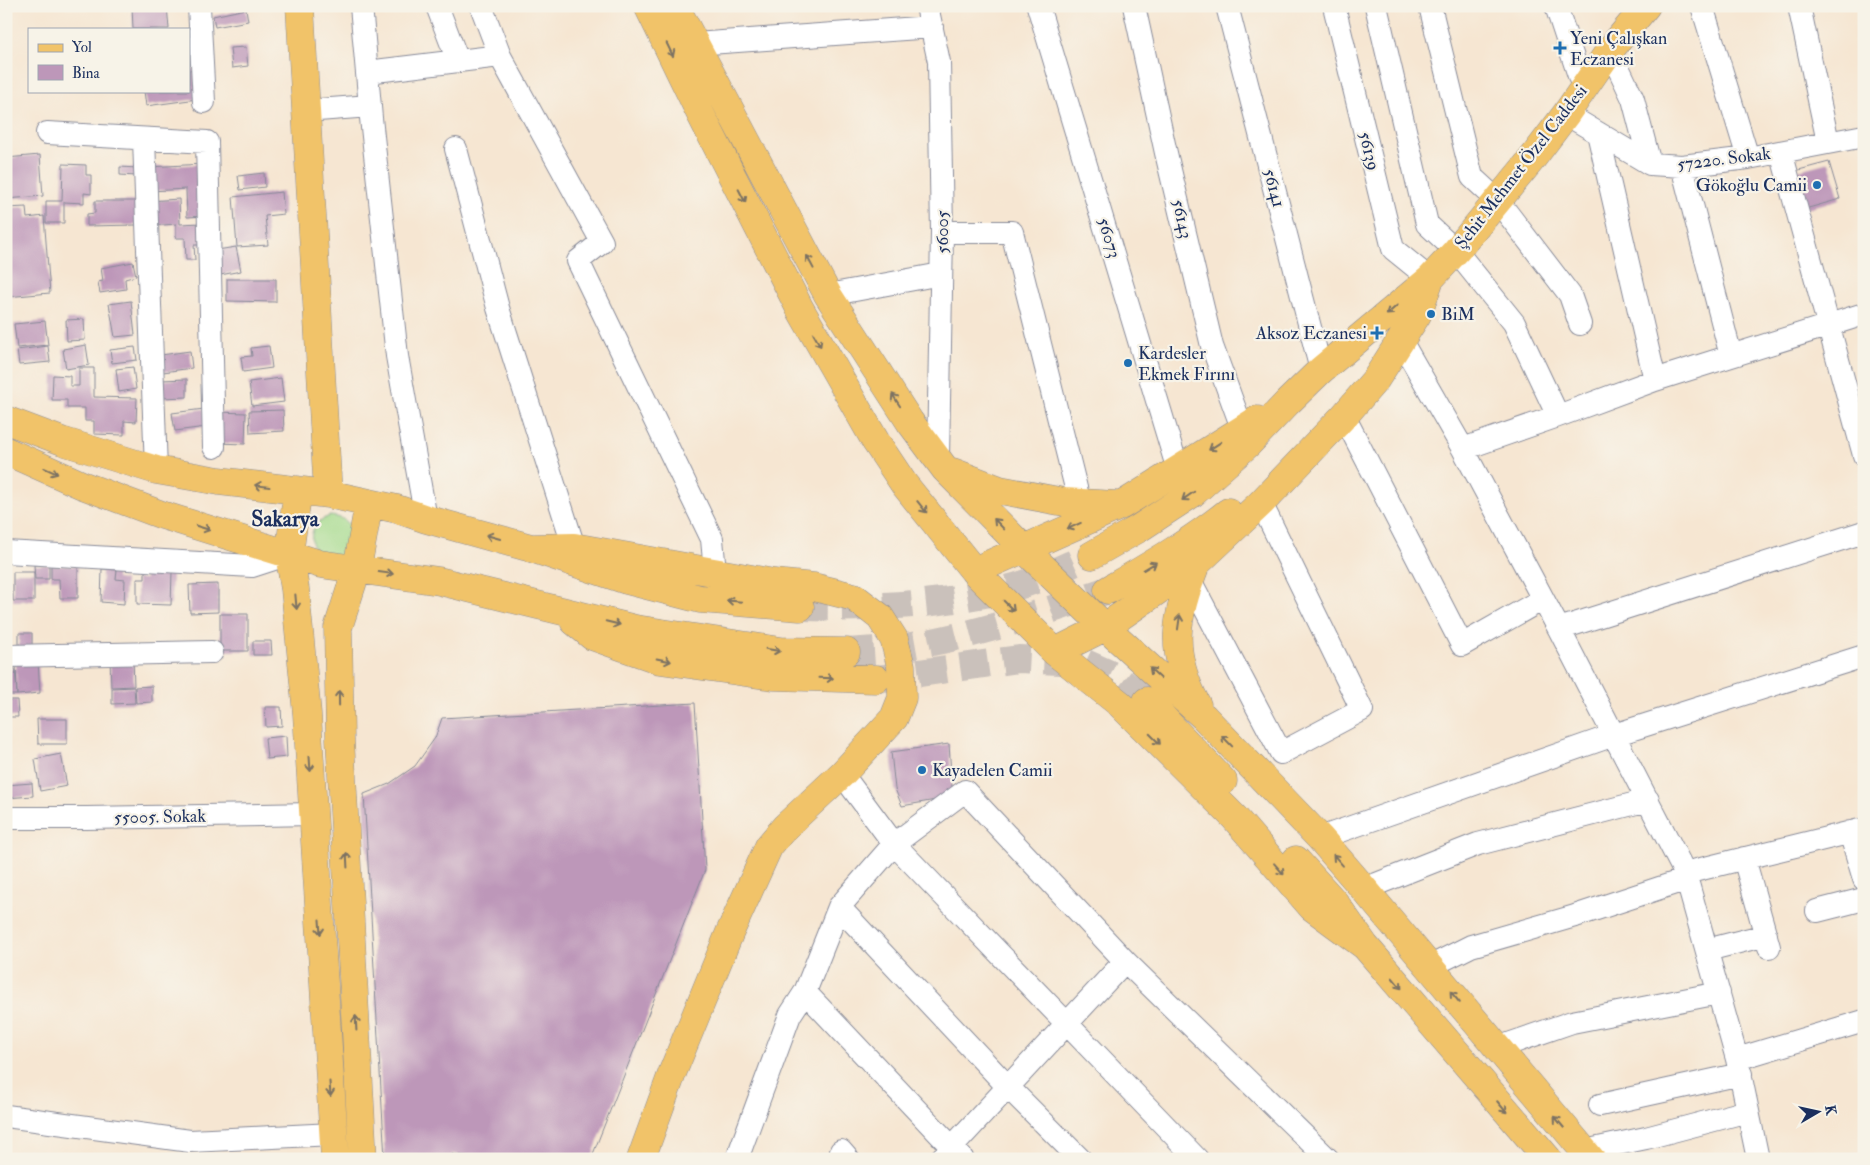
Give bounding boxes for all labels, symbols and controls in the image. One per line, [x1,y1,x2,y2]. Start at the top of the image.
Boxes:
place label: Yeni Çalışkan Eczanesi [1570,27,1667,71]
legend [28,28,190,92]
text: Yol [72,38,92,57]
one-way arrow [665,42,675,57]
marker: Yeni Çalışkan Eczanesi [1554,42,1566,54]
text: Bina [72,64,100,83]
street label: Şehit Mehmet Özel Caddesi [1450,80,1592,254]
street label: 56139 [1353,129,1385,173]
street label: 57220. Sokak [1676,142,1772,176]
street label: 56141 [1258,166,1290,210]
place label: Gökoğlu Camii [1696,174,1807,197]
marker: Gökoğlu Camii [1811,179,1823,191]
one-way arrow [737,188,747,203]
street label: 56143 [1166,197,1198,241]
street label: 56005 [931,210,954,254]
street label: 56073 [1092,215,1126,261]
one-way arrow [805,254,815,269]
place label: BiM [1441,303,1475,326]
one-way arrow [1386,304,1399,315]
marker: BiM [1425,308,1437,320]
place label: Aksoz Eczanesi [1255,322,1367,345]
marker: Aksoz Eczanesi [1371,327,1383,339]
one-way arrow [813,332,823,346]
place label: Kardesler Ekmek Fırını [1138,342,1235,386]
marker: Kardesler Ekmek Fırını [1122,357,1134,369]
one-way arrow [890,393,900,407]
one-way arrow [1209,441,1223,451]
one-way arrow [43,466,58,476]
one-way arrow [255,480,271,490]
one-way arrow [1181,491,1195,501]
one-way arrow [917,500,928,513]
district label: Sakarya [251,505,320,534]
one-way arrow [993,518,1005,530]
one-way arrow [1067,521,1082,531]
one-way arrow [195,523,211,533]
one-way arrow [485,532,501,542]
one-way arrow [1143,560,1157,570]
one-way arrow [377,569,393,579]
one-way arrow [292,594,301,610]
one-way arrow [726,597,742,606]
one-way arrow [1003,600,1015,612]
one-way arrow [1174,614,1184,630]
one-way arrow [604,618,620,628]
one-way arrow [765,645,781,655]
one-way arrow [656,656,672,665]
one-way arrow [1149,667,1162,679]
one-way arrow [817,673,833,682]
one-way arrow [335,690,344,706]
one-way arrow [1149,733,1161,745]
one-way arrow [1221,735,1233,748]
one-way arrow [306,756,315,772]
place label: Kayadelen Camii [932,759,1053,782]
marker: Kayadelen Camii [916,764,928,776]
street label: 55005. Sokak [114,805,207,829]
one-way arrow [342,853,351,869]
one-way arrow [1333,853,1344,866]
one-way arrow [1274,862,1285,875]
one-way arrow [315,918,325,934]
one-way arrow [1391,976,1402,989]
one-way arrow [1449,991,1460,1004]
one-way arrow [351,1015,360,1031]
one-way arrow [325,1080,335,1096]
north arrow [1792,1088,1842,1138]
one-way arrow [1497,1100,1508,1113]
text: K [1821,1104,1840,1117]
one-way arrow [1553,1115,1565,1128]

